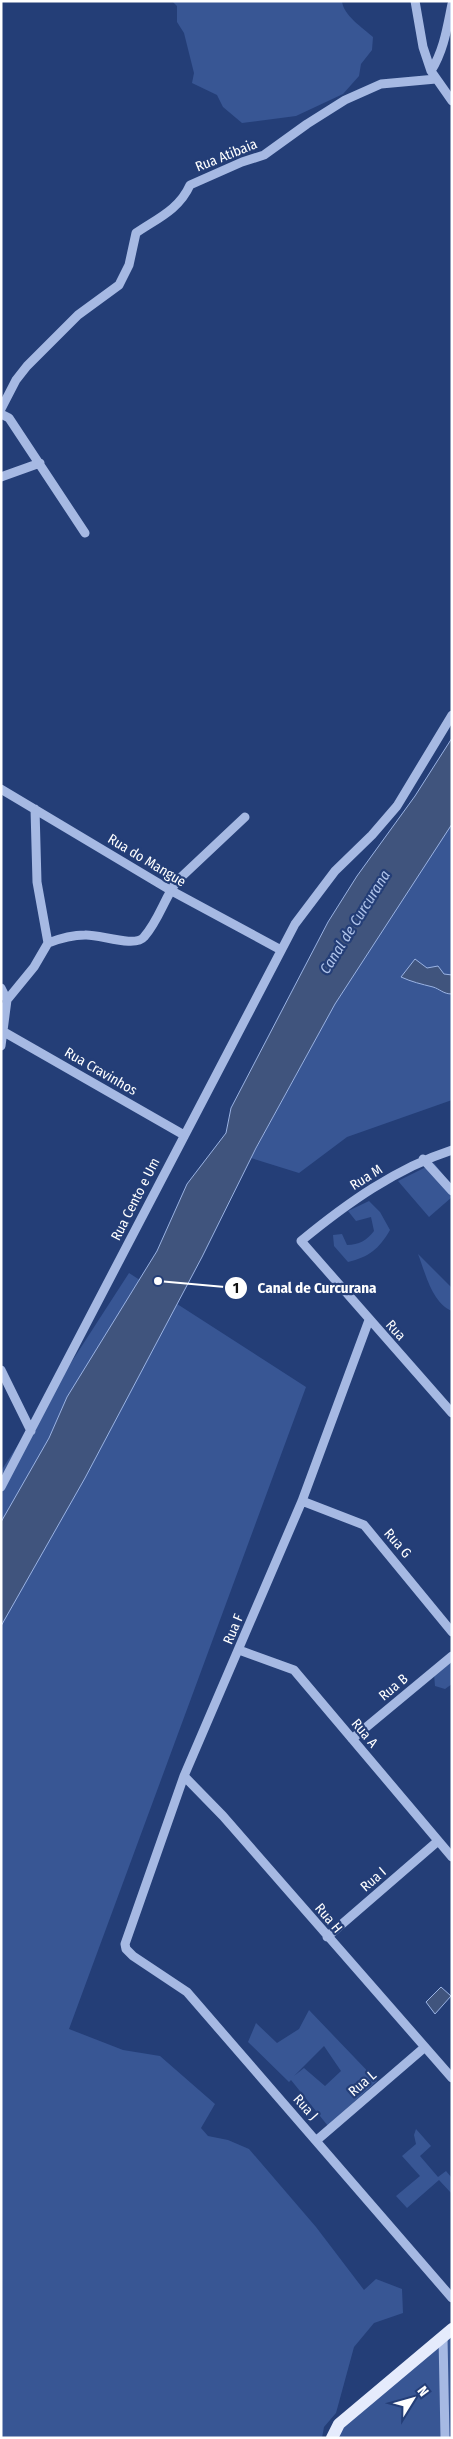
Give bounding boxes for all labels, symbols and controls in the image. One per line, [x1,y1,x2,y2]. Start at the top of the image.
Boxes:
street label: Rua Atibaia [193,135,260,176]
street label: Rua do Mangue [105,830,189,890]
water label: Canal de Curcurana [316,867,394,977]
street label: Rua Cravinhos [61,1044,140,1099]
street label: Rua Cento e Um [107,1155,164,1243]
street label: Rua M [347,1161,386,1194]
callout: Canal de Curcurana [223,1273,387,1303]
text: 1 [233,1279,239,1297]
text: Canal de Curcurana [258,1279,377,1297]
street label: Rua [382,1317,409,1344]
street label: Rua G [380,1525,415,1561]
street label: Rua F [220,1611,247,1647]
street label: Rua B [375,1670,412,1704]
street label: Rua A [348,1715,382,1752]
street label: Rua I [357,1864,390,1895]
street label: Rua H [311,1900,346,1937]
street label: Rua L [345,2067,380,2100]
street label: Rua J [290,2091,322,2124]
north arrow [388,2374,438,2424]
text: N [414,2383,432,2400]

